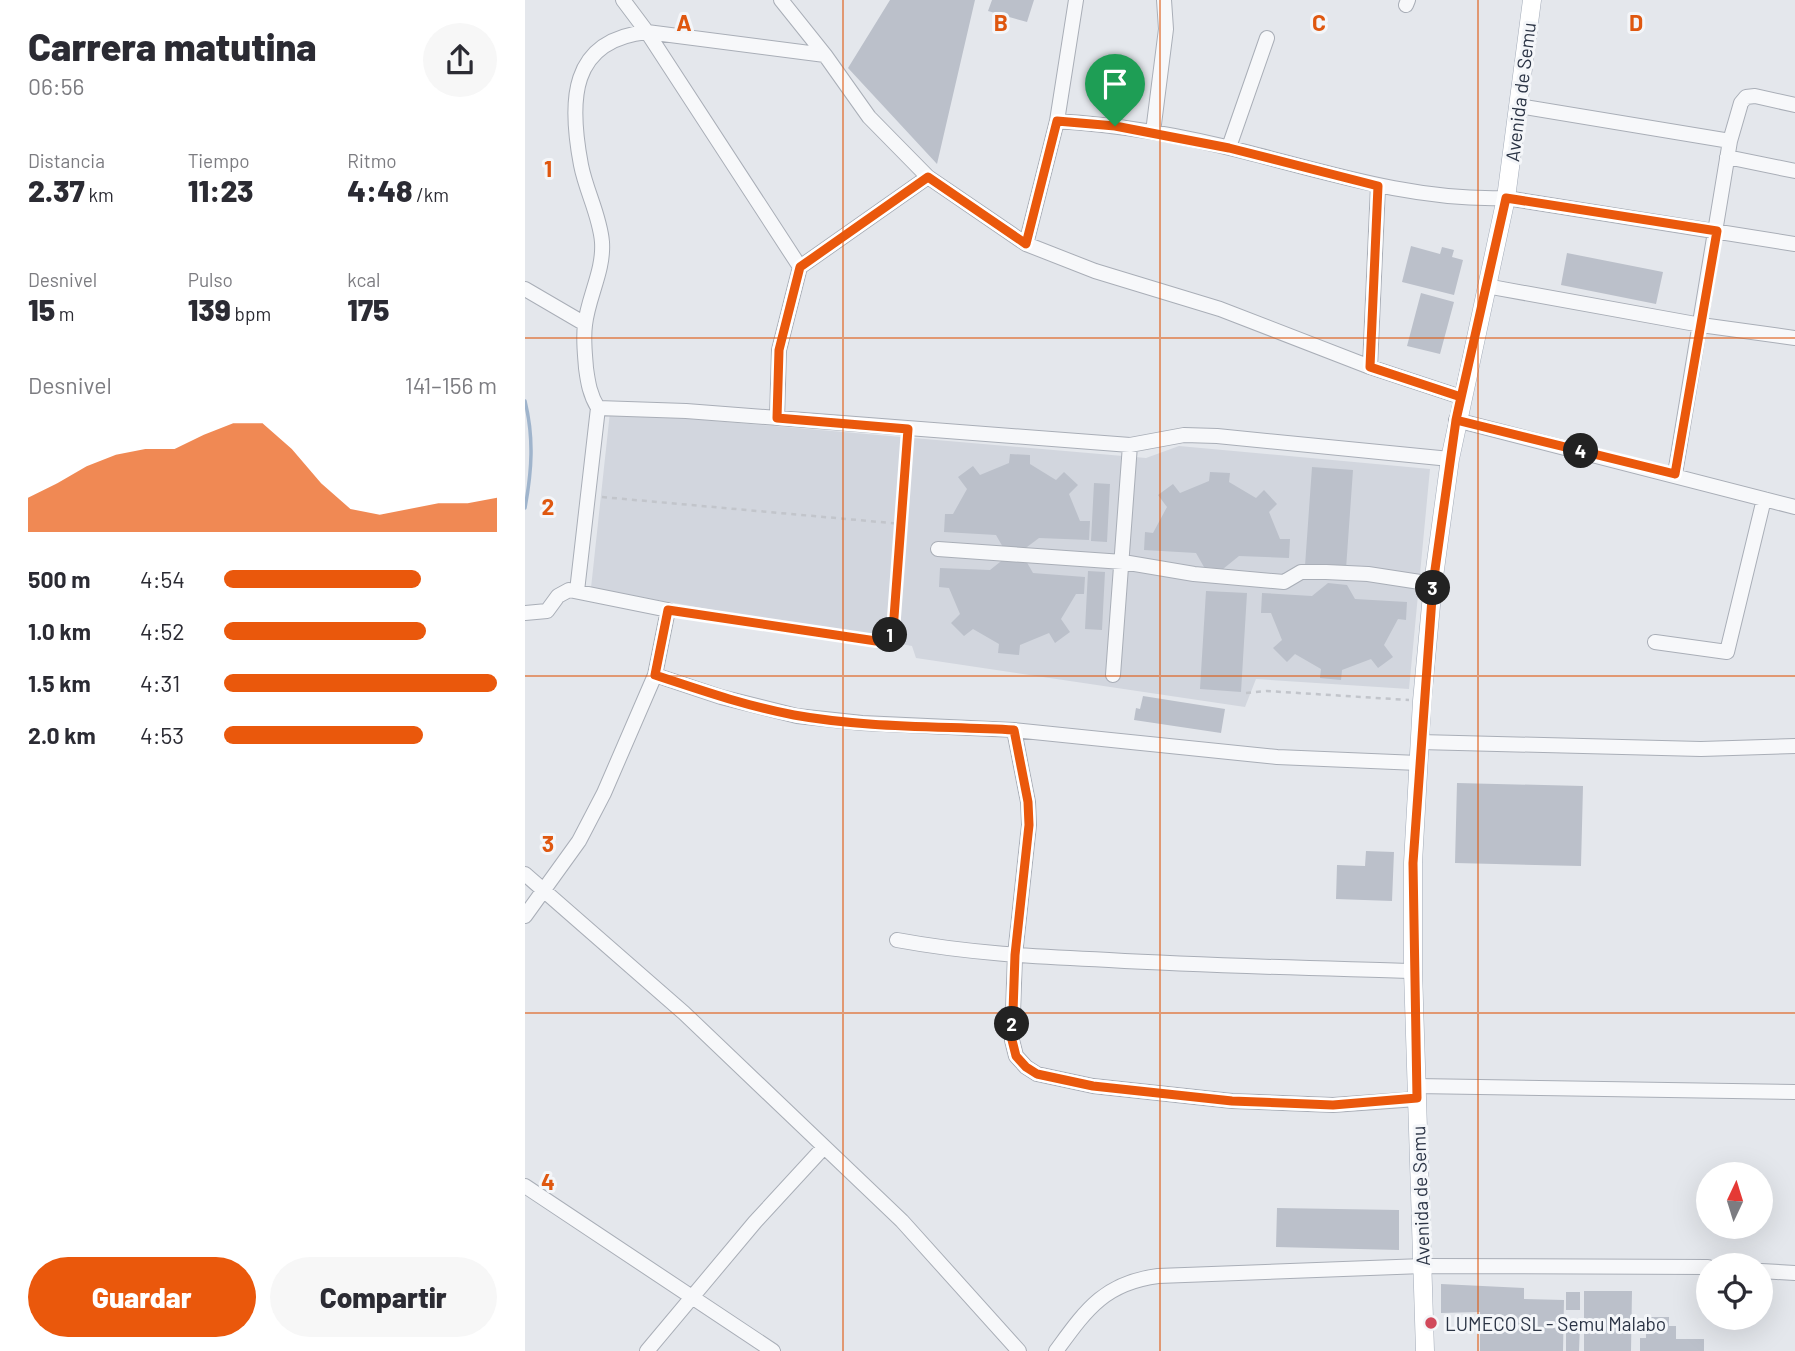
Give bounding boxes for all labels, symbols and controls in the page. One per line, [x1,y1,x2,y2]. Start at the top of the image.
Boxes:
text: A [676,8,692,36]
text: B [994,8,1008,36]
text: C [1312,8,1326,36]
text: D [1629,8,1643,36]
street label: Avenida de Semu [1500,21,1540,163]
text: Carrera matutina [28,23,317,69]
button: share [423,23,497,97]
pin [1085,54,1145,126]
icon: arrive [1096,65,1134,103]
text: 06:56 [28,72,84,100]
text: Distancia [28,149,105,172]
text: Tiempo [188,149,250,172]
text: Ritmo [347,149,397,172]
text: 1 [544,154,552,182]
text: 2.37 [28,172,85,208]
text: 11:23 [188,172,253,208]
text: 4:48 [347,172,412,208]
text: km [85,183,114,206]
text: /km [412,183,449,206]
text: Desnivel [28,268,97,291]
text: Pulso [188,268,233,291]
text: kcal [347,268,380,291]
text: 15 [28,291,55,327]
text: 139 [188,291,231,327]
text: 175 [347,291,390,327]
text: m [55,302,75,325]
text: bpm [231,302,271,325]
text: Desnivel [28,371,112,399]
text: 141–156 m [405,371,497,399]
pin: 4 [1563,434,1599,468]
text: 4 [1575,439,1586,462]
text: 2 [542,492,554,520]
text: 500 m [28,565,90,593]
text: 4:54 [140,565,185,593]
pin: 3 [1415,570,1451,606]
text: 3 [1427,576,1438,599]
text: 1.0 km [28,617,91,645]
text: 4:52 [140,617,185,645]
pin: 1 [873,618,907,652]
text: 1 [886,623,893,646]
text: 1.5 km [28,669,91,697]
text: 4:31 [140,669,180,697]
text: 2.0 km [28,721,96,749]
text: 4:53 [140,721,184,749]
text: 3 [542,829,554,857]
pin: 2 [995,1006,1029,1042]
text: 2 [1006,1012,1017,1035]
street label: Avenida de Semu [1406,1126,1434,1266]
north arrow [1696,1162,1773,1239]
map controls [1696,1162,1773,1330]
text: 4 [541,1167,555,1195]
button: locate [1696,1253,1773,1330]
button: Guardar [28,1257,256,1337]
button: Compartir [270,1257,497,1337]
place label: LUMECO SL - Semu Malabo [1445,1312,1666,1335]
marker: LUMECO SL - Semu Malabo [1423,1315,1439,1331]

